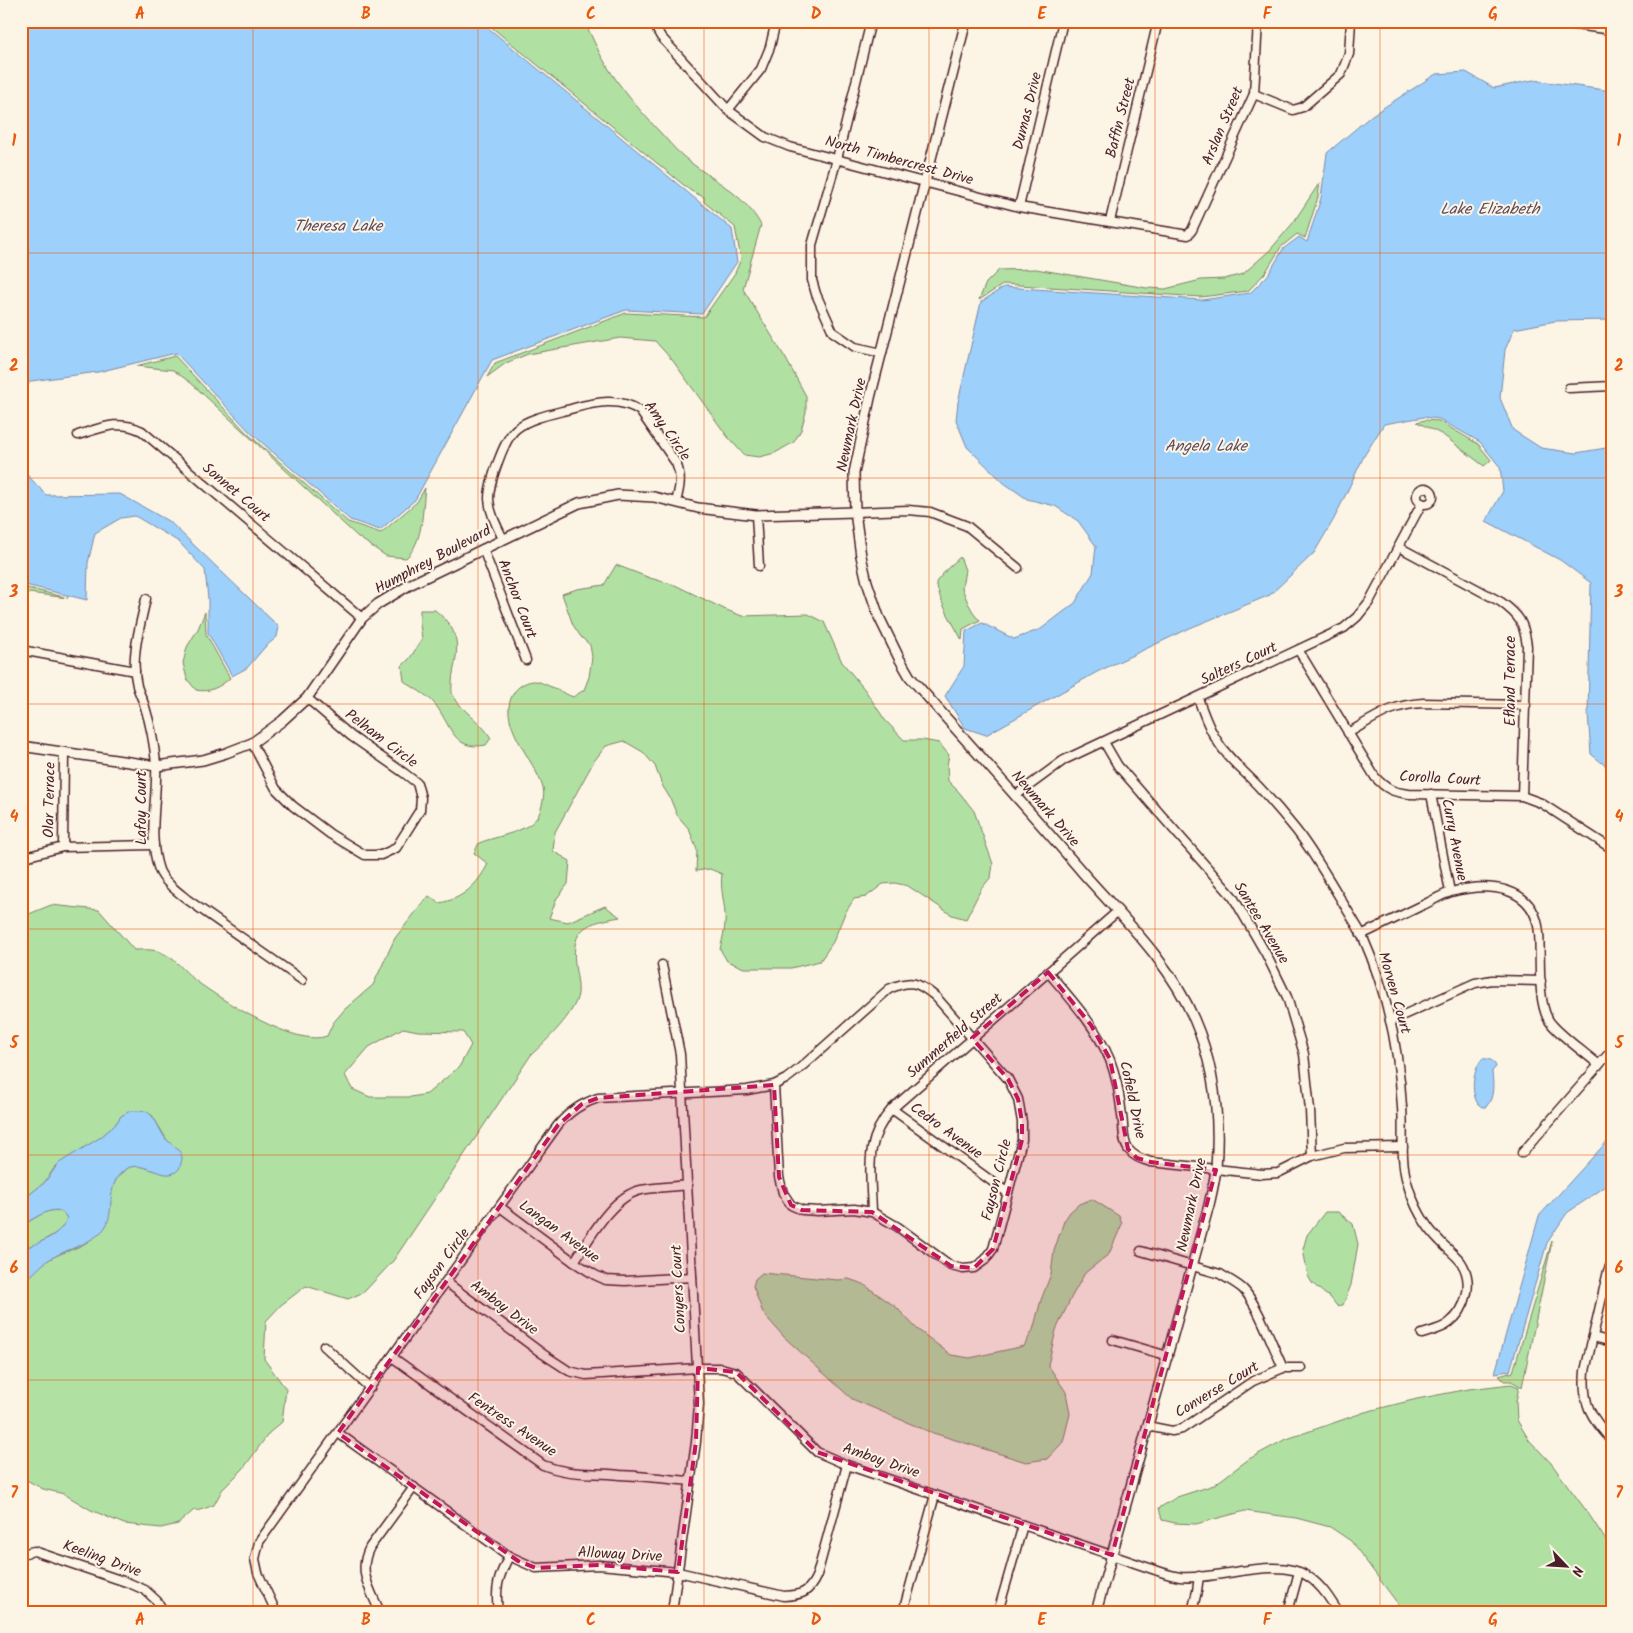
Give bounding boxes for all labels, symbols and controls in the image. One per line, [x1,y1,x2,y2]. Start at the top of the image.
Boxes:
text: A [135,2,145,27]
text: B [361,2,371,27]
text: C [586,2,596,27]
text: D [811,2,822,27]
text: E [1038,2,1048,27]
text: F [1263,2,1273,27]
text: G [1488,2,1498,27]
street label: Dumas Drive [1007,69,1049,153]
street label: Baffin Street [1099,75,1143,161]
street label: Arslan Street [1196,83,1250,169]
text: 1 [12,129,17,154]
text: 1 [1617,129,1622,154]
street label: North Timbercrest Drive [822,130,976,192]
water label: Lake Elizabeth [1440,197,1541,222]
water label: Theresa Lake [294,214,384,239]
text: 2 [9,354,19,379]
text: 2 [1614,354,1624,379]
street label: Newmark Drive [830,376,874,474]
street label: Amy Circle [637,396,697,466]
water label: Angela Lake [1165,434,1249,459]
street label: Sonnet Court [196,457,276,529]
street label: Humphrey Boulevard [370,519,496,601]
street label: Anchor Court [491,556,543,642]
text: 3 [9,580,19,605]
text: 3 [1614,580,1624,605]
street label: Efland Terrace [1499,635,1523,726]
street label: Salters Court [1197,636,1282,692]
street label: Pelham Circle [339,703,423,775]
street label: Olar Terrace [37,762,63,838]
street label: Newmark Drive [1005,765,1085,853]
street label: Corolla Court [1399,765,1482,793]
street label: Lafoy Court [130,771,154,845]
street label: Curry Avenue [1434,797,1474,883]
text: 4 [10,805,19,830]
text: 4 [1615,805,1624,830]
street label: Santee Avenue [1227,877,1295,969]
street label: Morven Court [1371,949,1417,1037]
street label: Summerfield Street [902,987,1009,1085]
text: 5 [9,1031,20,1056]
text: 5 [1614,1031,1625,1056]
street label: Cofield Drive [1112,1059,1152,1141]
street label: Cedro Avenue [905,1096,988,1166]
street label: Fayson Circle [975,1136,1019,1224]
street label: Newmark Drive [1170,1156,1214,1254]
street label: Langan Avenue [513,1194,605,1270]
street label: Fayson Circle [408,1223,476,1305]
street label: Conyers Court [665,1244,693,1334]
text: 6 [10,1256,19,1281]
text: 6 [1615,1256,1624,1281]
street label: Amboy Drive [465,1274,543,1342]
street label: Converse Court [1170,1355,1264,1425]
street label: Fentress Avenue [463,1386,562,1464]
street label: Amboy Drive [839,1437,923,1485]
text: 7 [10,1481,18,1506]
text: 7 [1615,1481,1623,1506]
street label: Keeling Drive [59,1534,145,1584]
north arrow [1540,1540,1590,1590]
street label: Alloway Drive [577,1541,663,1569]
text: N [1565,1562,1589,1580]
text: A [135,1608,145,1633]
text: B [361,1608,371,1633]
text: C [586,1608,596,1633]
text: D [811,1608,822,1633]
text: E [1038,1608,1048,1633]
text: F [1263,1608,1273,1633]
text: G [1488,1608,1498,1633]

